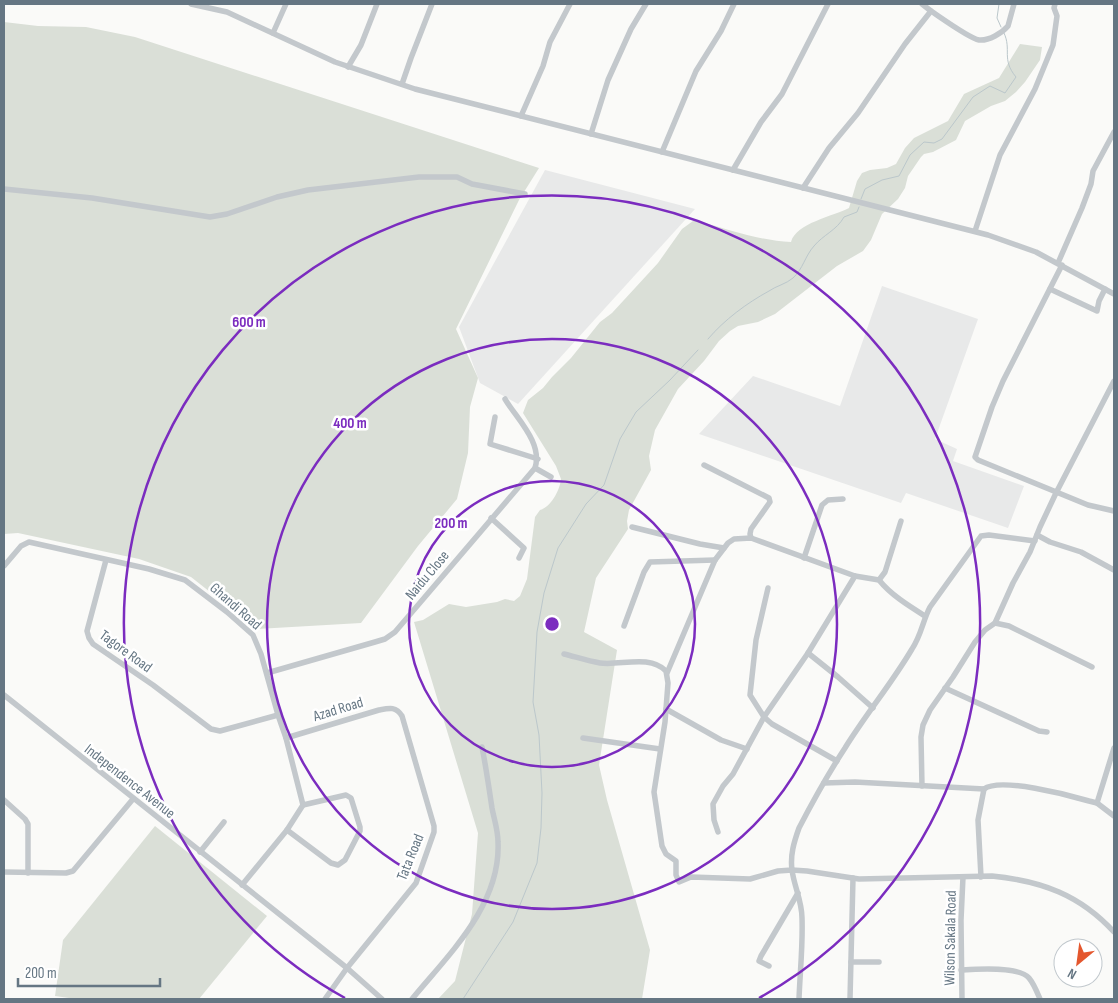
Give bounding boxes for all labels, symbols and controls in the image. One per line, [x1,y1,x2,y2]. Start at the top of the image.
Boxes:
text: 600 m [232,313,266,332]
text: 400 m [333,414,367,433]
text: 200 m [434,514,468,533]
street label: Naidu Close [401,547,454,604]
street label: Ghandi Road [206,579,266,634]
centre of rings [543,615,561,633]
street label: Tagore Road [96,626,156,677]
street label: Azad Road [310,693,365,726]
street label: Independence Avenue [80,740,179,823]
street label: Tata Road [393,831,428,883]
street label: Wilson Sakala Road [940,890,961,986]
north arrow [1053,938,1103,988]
scale bar [18,956,160,988]
text: 200 m [25,964,57,983]
text: N [1065,965,1079,983]

